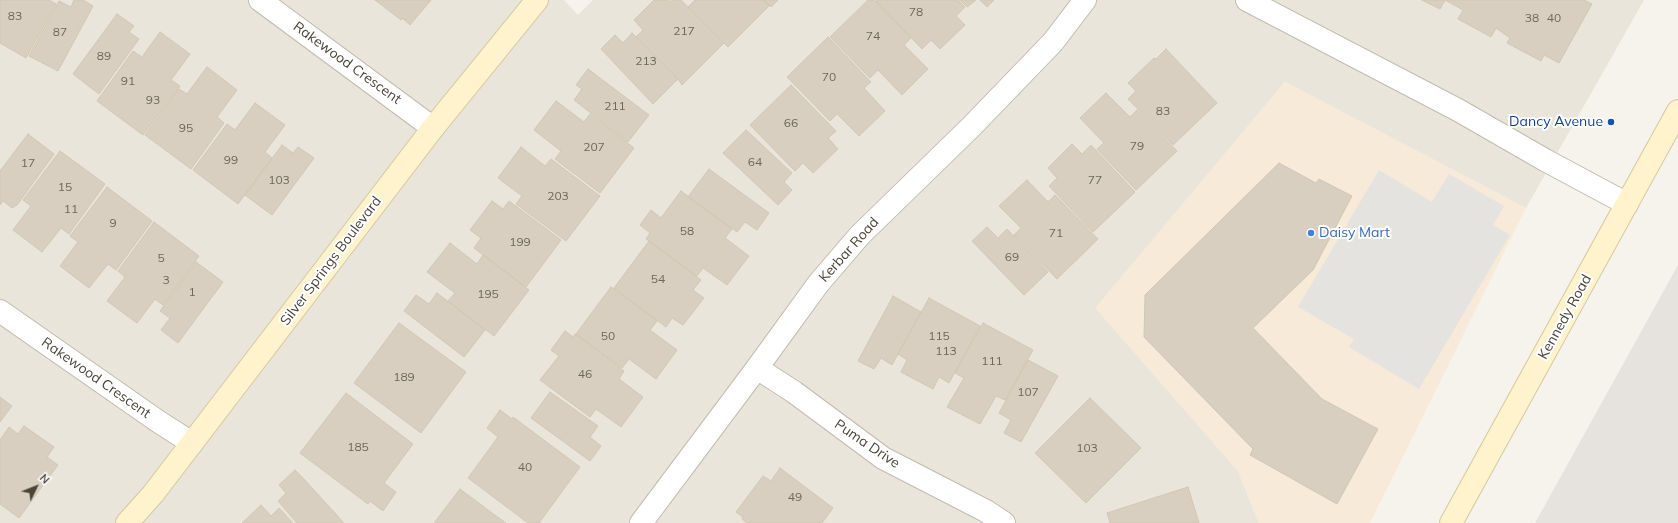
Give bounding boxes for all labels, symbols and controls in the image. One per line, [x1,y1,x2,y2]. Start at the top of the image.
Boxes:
house number: 78 [909,5,923,19]
house number: 83 [8,9,22,23]
house number: 38 [1525,11,1539,25]
house number: 40 [1547,11,1561,25]
street label: Rakewood Crescent [290,18,404,108]
house number: 217 [673,24,695,38]
house number: 87 [53,25,67,39]
house number: 74 [866,29,880,43]
house number: 89 [97,49,111,63]
house number: 213 [635,54,657,68]
house number: 70 [822,70,836,84]
house number: 91 [121,74,135,88]
house number: 93 [146,93,160,107]
house number: 211 [604,99,626,113]
house number: 83 [1156,104,1170,118]
place label: Dancy Avenue [1509,114,1603,130]
house number: 66 [784,116,798,130]
marker: Dancy Avenue [1606,117,1616,127]
house number: 95 [179,121,193,135]
house number: 79 [1130,139,1144,153]
house number: 207 [583,140,605,154]
house number: 99 [224,153,238,167]
house number: 64 [748,155,762,169]
house number: 17 [21,156,35,170]
house number: 103 [268,173,290,187]
house number: 77 [1088,173,1102,187]
house number: 15 [58,180,72,194]
house number: 203 [547,189,569,203]
street label: Silver Springs Boulevard [277,193,385,329]
house number: 11 [64,202,78,216]
street label: Kerbar Road [816,214,882,286]
house number: 9 [109,216,117,230]
house number: 58 [680,224,694,238]
place label: Daisy Mart [1319,225,1390,241]
house number: 71 [1049,226,1063,240]
marker: Daisy Mart [1306,228,1316,238]
house number: 199 [509,235,531,249]
house number: 69 [1005,250,1019,264]
house number: 5 [157,251,165,265]
house number: 54 [651,272,665,286]
street label: Kennedy Road [1535,272,1595,362]
house number: 3 [162,273,170,287]
house number: 1 [188,285,196,299]
house number: 195 [477,287,499,301]
house number: 50 [601,329,615,343]
house number: 115 [928,329,950,343]
street label: Rakewood Crescent [38,334,154,422]
house number: 113 [935,344,957,358]
house number: 111 [981,354,1003,368]
house number: 46 [578,367,592,381]
house number: 189 [393,370,415,384]
house number: 107 [1017,385,1039,399]
street label: Puma Drive [831,416,903,472]
house number: 185 [347,440,369,454]
house number: 103 [1076,441,1098,455]
house number: 40 [518,460,532,474]
north arrow [16,467,56,507]
text: N [37,471,53,487]
house number: 49 [788,490,802,504]

